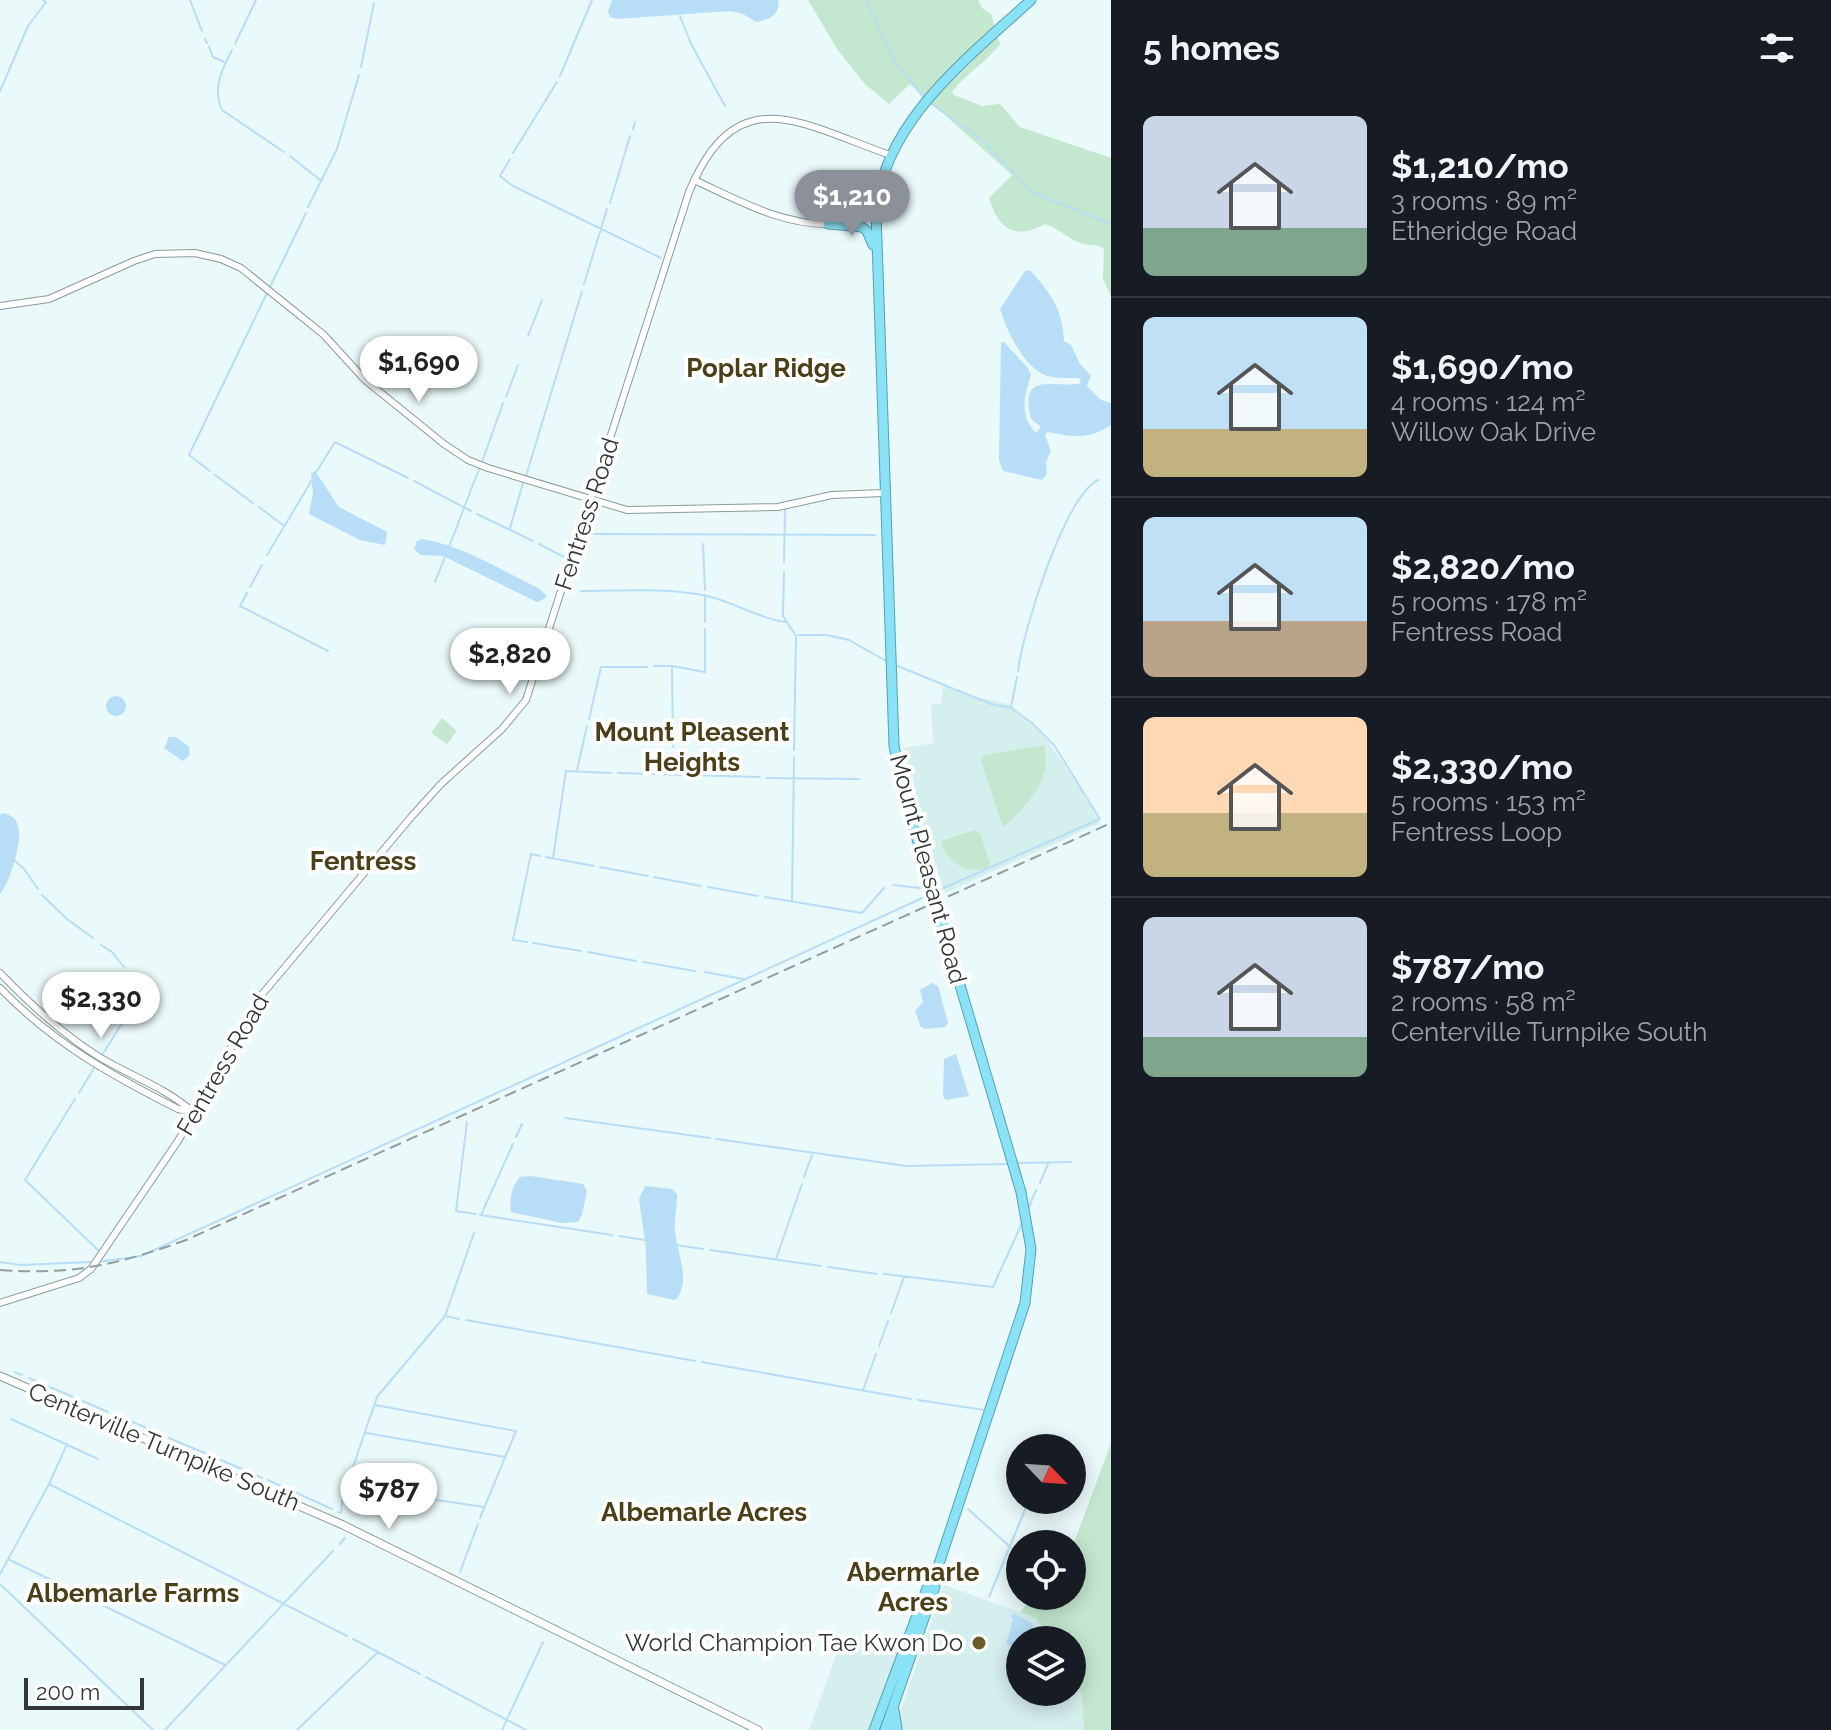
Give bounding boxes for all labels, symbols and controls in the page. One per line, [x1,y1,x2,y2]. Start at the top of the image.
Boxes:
icon: filters [1755,26,1799,70]
text: 5 homes [1143,28,1280,68]
text: $1,210/mo [1391,146,1569,186]
icon: home [1207,148,1303,244]
pin: $1,210 [787,170,917,238]
text: $1,210 [813,181,891,211]
text: 3 rooms · 89 m² [1391,186,1577,216]
text: Etheridge Road [1391,216,1577,246]
pin: $1,690 [354,336,484,404]
text: $1,690 [378,347,460,377]
text: $1,690/mo [1391,347,1573,387]
icon: home [1207,349,1303,445]
district label: Poplar Ridge [686,353,846,383]
text: 4 rooms · 124 m² [1391,387,1586,417]
text: Willow Oak Drive [1391,417,1596,447]
street label: Fentress Road [548,434,625,594]
text: $2,820/mo [1391,547,1575,587]
icon: home [1207,549,1303,645]
text: 5 rooms · 178 m² [1391,587,1587,617]
text: Fentress Road [1391,617,1563,647]
pin: $2,820 [445,628,575,696]
text: $2,820 [468,639,552,669]
district label: Mount Pleasent Heights [595,717,789,777]
text: $2,330/mo [1391,747,1573,787]
icon: home [1207,749,1303,845]
street label: Mount Pleasant Road [884,751,973,987]
text: 5 rooms · 153 m² [1391,787,1586,817]
text: Fentress Loop [1391,817,1562,847]
district label: Fentress [310,846,416,876]
text: $787/mo [1391,947,1544,987]
icon: home [1207,949,1303,1045]
pin: $2,330 [36,972,166,1040]
text: $2,330 [60,983,142,1013]
text: 2 rooms · 58 m² [1391,987,1576,1017]
street label: Fentress Road [170,989,275,1141]
text: Centerville Turnpike South [1391,1017,1707,1047]
street label: Centerville Turnpike South [24,1376,304,1517]
north arrow [1006,1434,1086,1514]
map controls [1006,1434,1086,1706]
pin: $787 [342,1463,436,1531]
text: $787 [358,1474,420,1504]
district label: Albemarle Acres [601,1497,807,1527]
button: locate [1006,1530,1086,1610]
district label: Abermarle Acres [847,1557,980,1617]
district label: Albemarle Farms [27,1578,240,1608]
button: layers [1006,1626,1086,1706]
place label: World Champion Tae Kwon Do [625,1628,963,1657]
marker: World Champion Tae Kwon Do [970,1634,988,1652]
scale bar [24,1674,144,1710]
text: 200 m [36,1679,100,1705]

